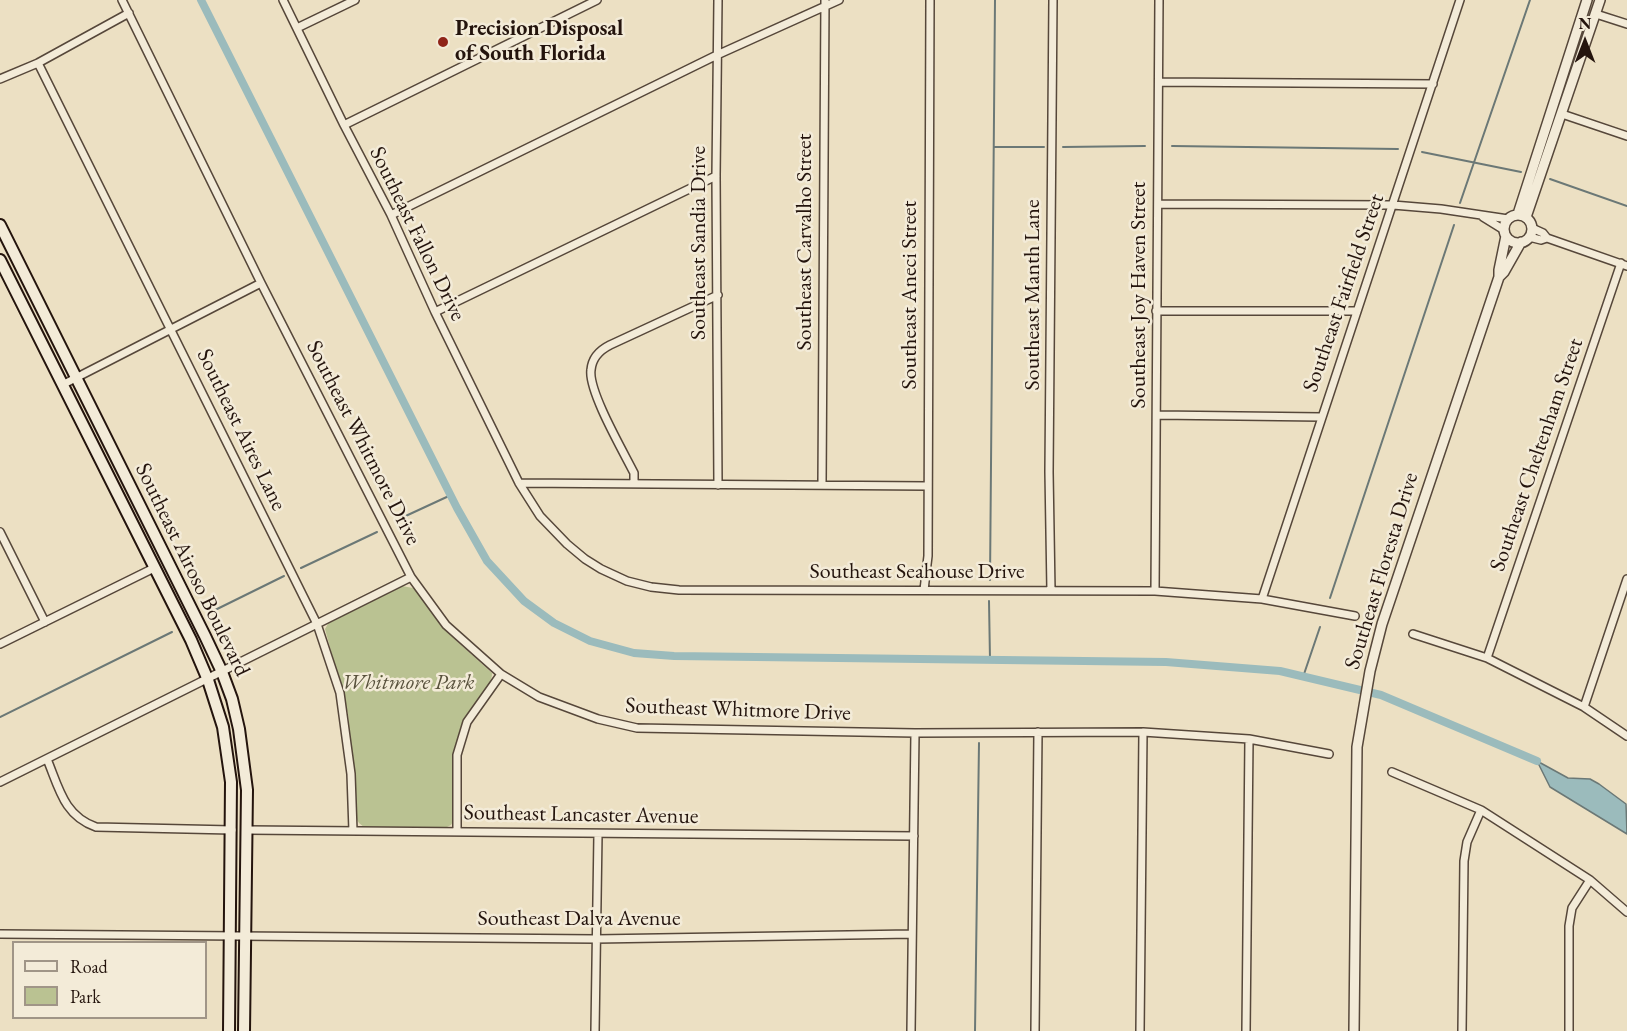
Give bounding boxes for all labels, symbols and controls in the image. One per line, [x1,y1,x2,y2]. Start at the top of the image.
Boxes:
north arrow [1555,12,1615,72]
text: N [1579,13,1591,34]
place label: Precision Disposal of South Florida [455,16,623,68]
marker: Precision Disposal of South Florida [436,35,450,49]
street label: Southeast Carvalho Street [792,134,818,350]
street label: Southeast Fallon Drive [363,143,471,325]
street label: Southeast Sandia Drive [686,146,712,340]
street label: Southeast Joy Haven Street [1126,182,1152,408]
street label: Southeast Fairfield Street [1298,190,1390,396]
street label: Southeast Aneci Street [897,200,923,390]
street label: Southeast Manth Lane [1020,200,1046,390]
street label: Southeast Cheltenham Street [1485,335,1589,575]
street label: Southeast Whitmore Drive [300,336,426,550]
street label: Southeast Aires Lane [190,345,292,515]
street label: Southeast Airoso Boulevard [129,459,255,681]
street label: Southeast Floresta Drive [1340,469,1424,673]
street label: Southeast Seahouse Drive [809,559,1025,585]
park label: Whitmore Park [341,670,475,696]
street label: Southeast Whitmore Drive [625,693,851,727]
street label: Southeast Lancaster Avenue [463,800,699,830]
street label: Southeast Dalva Avenue [478,906,680,932]
legend [12,941,207,1019]
text: Road [70,955,108,978]
text: Park [70,985,101,1008]

